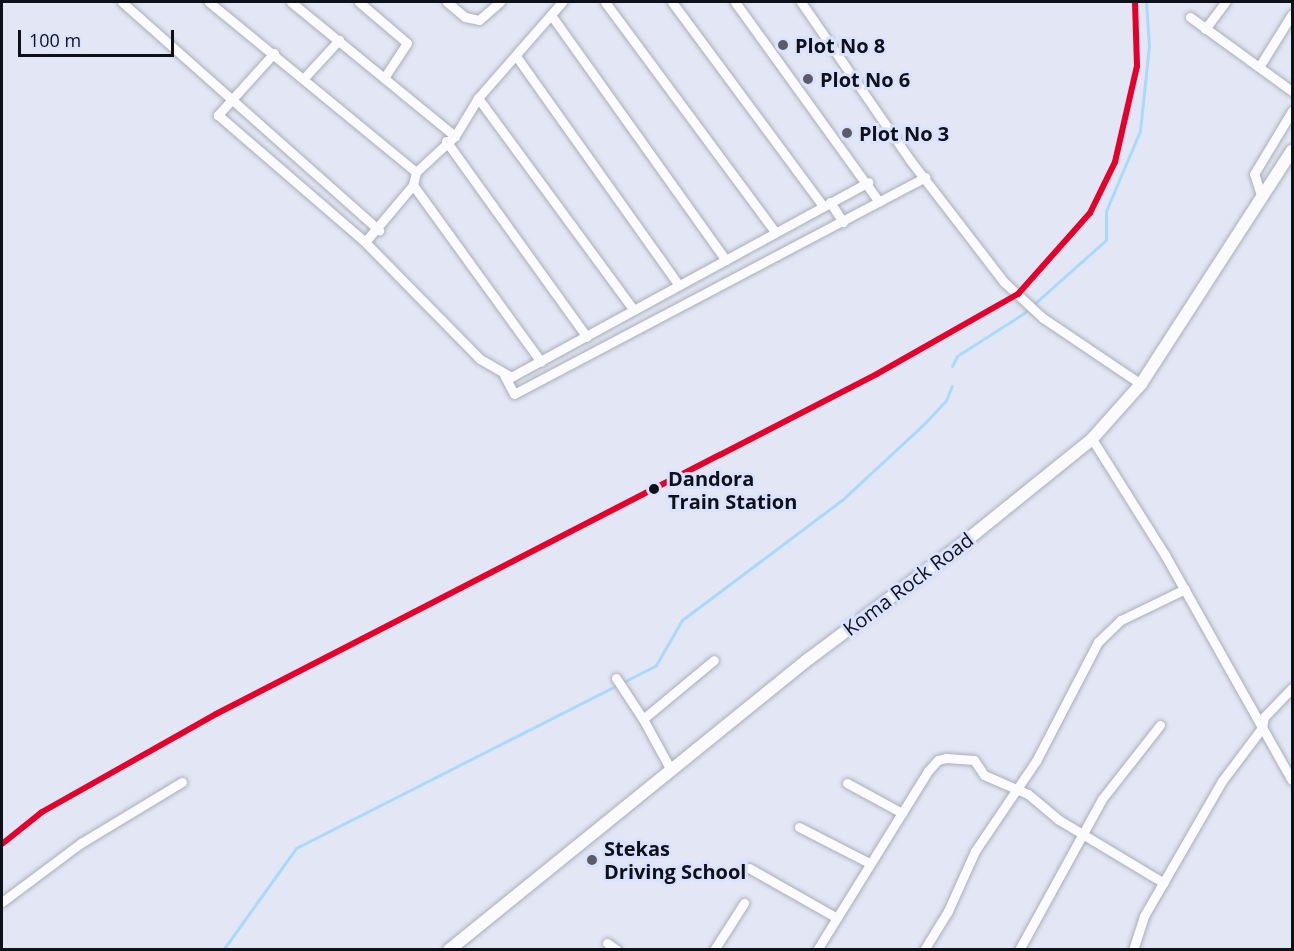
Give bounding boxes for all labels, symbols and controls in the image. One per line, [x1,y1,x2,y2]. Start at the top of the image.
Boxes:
scale bar [21,18,177,56]
text: 100 m [29,28,81,52]
place label: Plot No 8 [795,33,885,57]
marker: Plot No 8 [776,38,790,52]
place label: Plot No 6 [820,67,910,91]
marker: Plot No 6 [801,72,815,86]
place label: Plot No 3 [859,121,949,145]
marker: Plot No 3 [840,126,854,140]
place label: Dandora Train Station [668,466,797,513]
marker: Dandora Train Station [645,480,663,498]
street label: Koma Rock Road [838,527,978,641]
place label: Stekas Driving School [604,837,746,884]
marker: Stekas Driving School [585,853,599,867]

